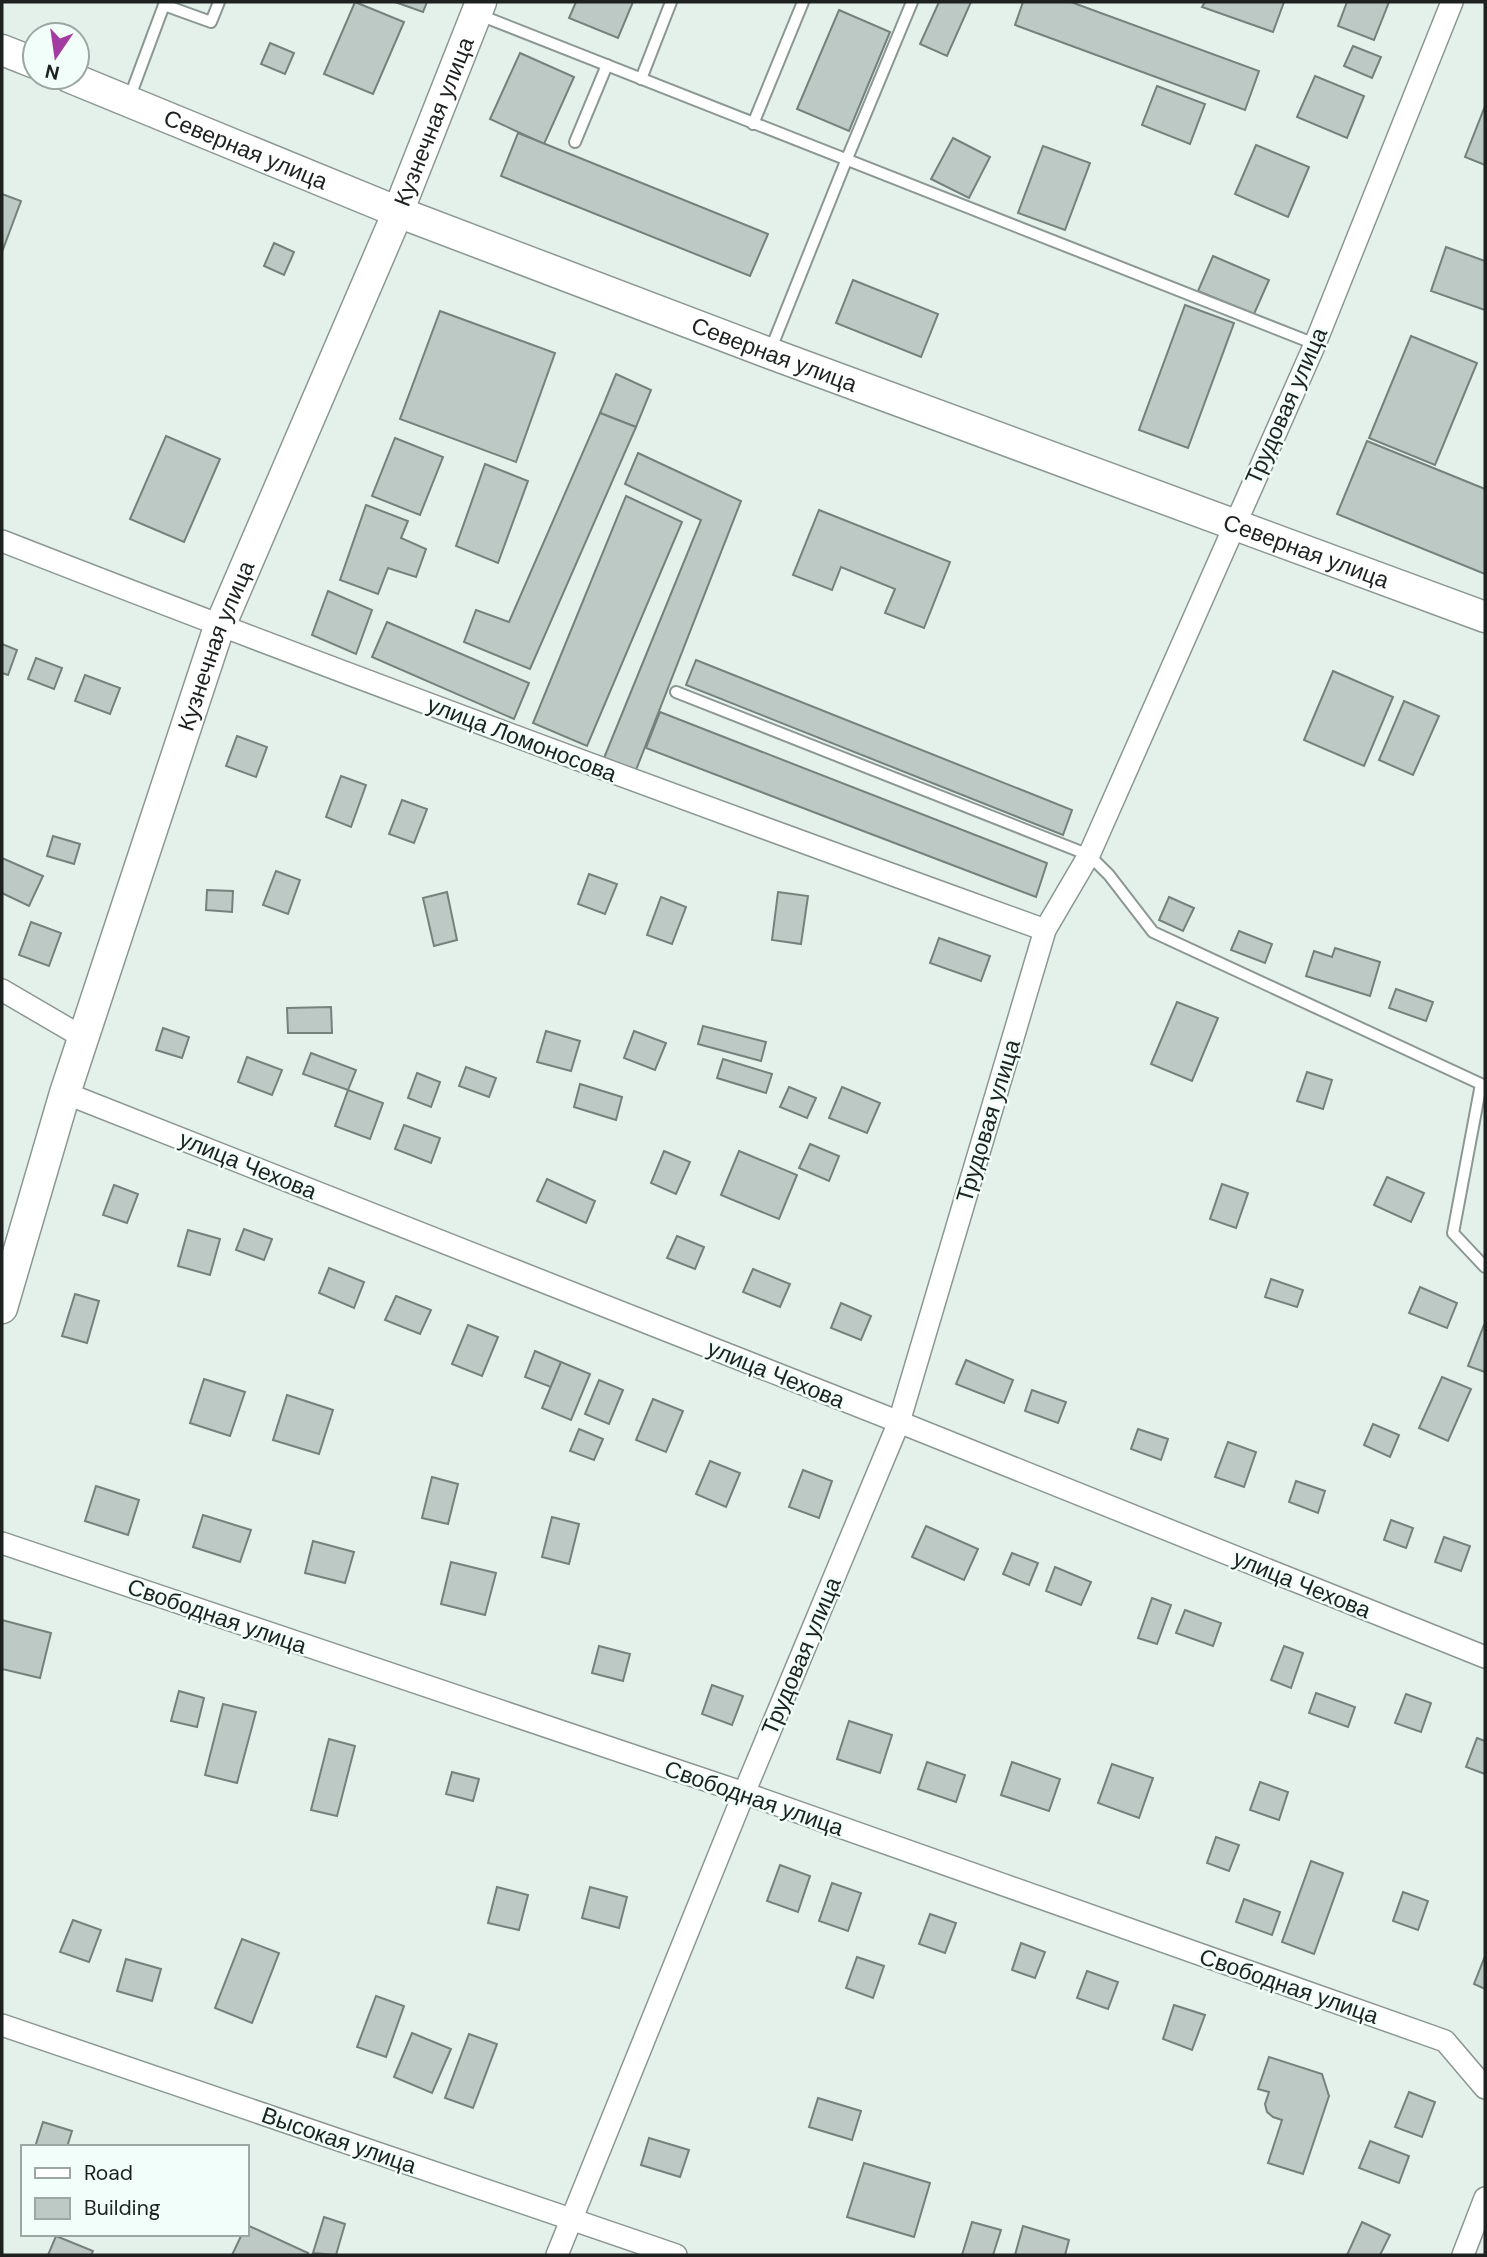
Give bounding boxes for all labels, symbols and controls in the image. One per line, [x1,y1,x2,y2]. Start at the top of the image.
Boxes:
north arrow [21,21,91,91]
street label: Кузнечная улица [387,32,481,211]
text: N [43,58,62,86]
street label: Северная улица [159,103,332,197]
street label: Северная улица [687,310,861,399]
street label: Трудовая улица [1238,323,1334,489]
street label: Северная улица [1219,507,1393,595]
street label: Кузнечная улица [171,556,261,735]
street label: улица Ломоносова [423,689,621,789]
street label: Трудовая улица [949,1036,1027,1206]
street label: улица Чехова [175,1124,321,1206]
street label: улица Чехова [703,1333,849,1415]
street label: улица Чехова [1229,1543,1375,1625]
street label: Свободная улица [123,1571,311,1661]
street label: Трудовая улица [754,1572,848,1740]
street label: Свободная улица [660,1753,848,1843]
street label: Свободная улица [1195,1941,1383,2031]
street label: Высокая улица [258,2100,420,2181]
legend [21,2145,248,2236]
text: Road [84,2159,133,2187]
text: Building [84,2194,161,2222]

